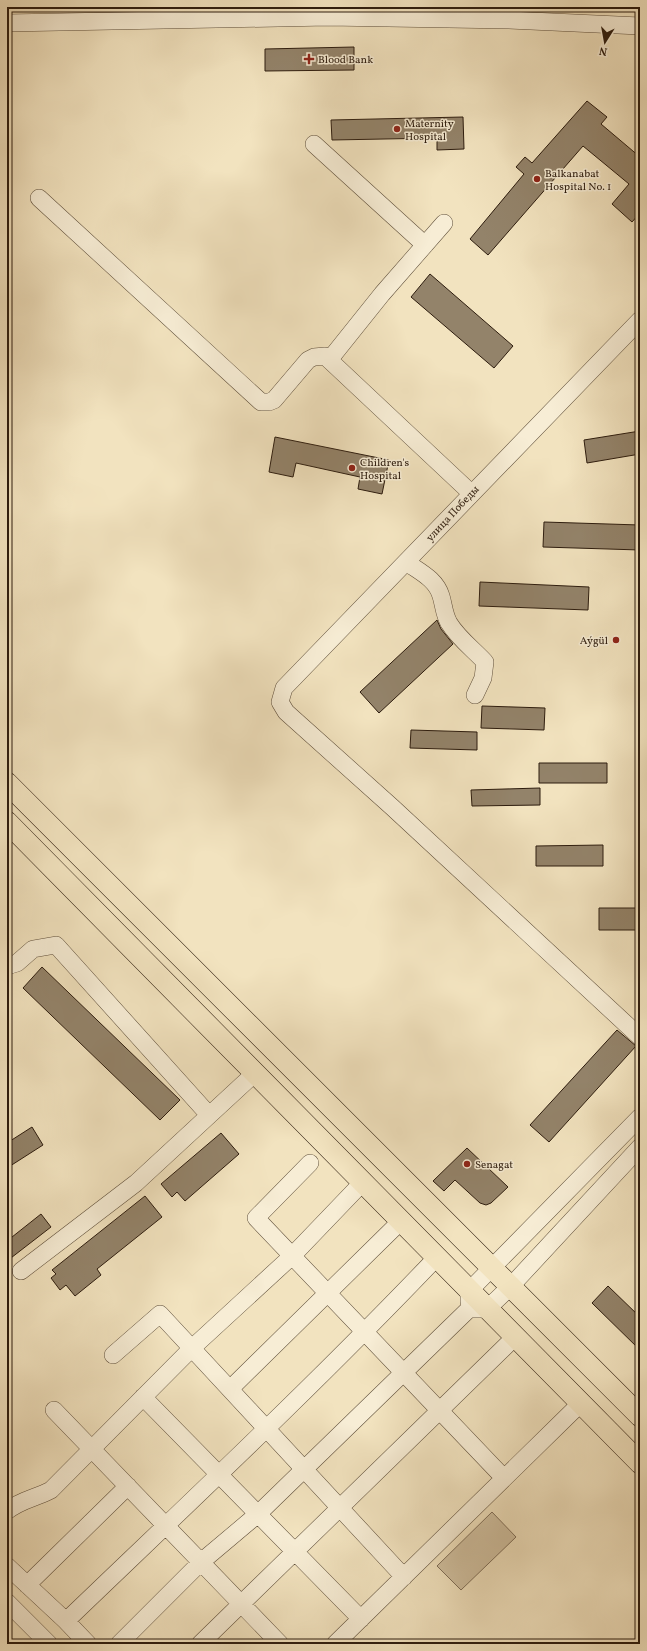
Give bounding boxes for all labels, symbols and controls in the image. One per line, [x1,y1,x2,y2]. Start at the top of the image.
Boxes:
north arrow [585,22,625,62]
text: N [598,42,609,58]
marker: Blood Bank [303,53,315,65]
place label: Blood Bank [318,53,373,68]
place label: Maternity Hospital [405,117,454,145]
marker: Maternity Hospital [392,124,402,134]
place label: Balkanabat Hospital No. 1 [545,167,611,195]
marker: Balkanabat Hospital No. 1 [532,174,542,184]
place label: Children's Hospital [360,456,410,484]
marker: Children's Hospital [347,463,357,473]
street label: улица Победы [423,482,483,545]
place label: Aýgül [580,634,608,649]
marker: Aýgül [611,635,621,645]
place label: Senagat [475,1158,513,1173]
marker: Senagat [462,1159,472,1169]

